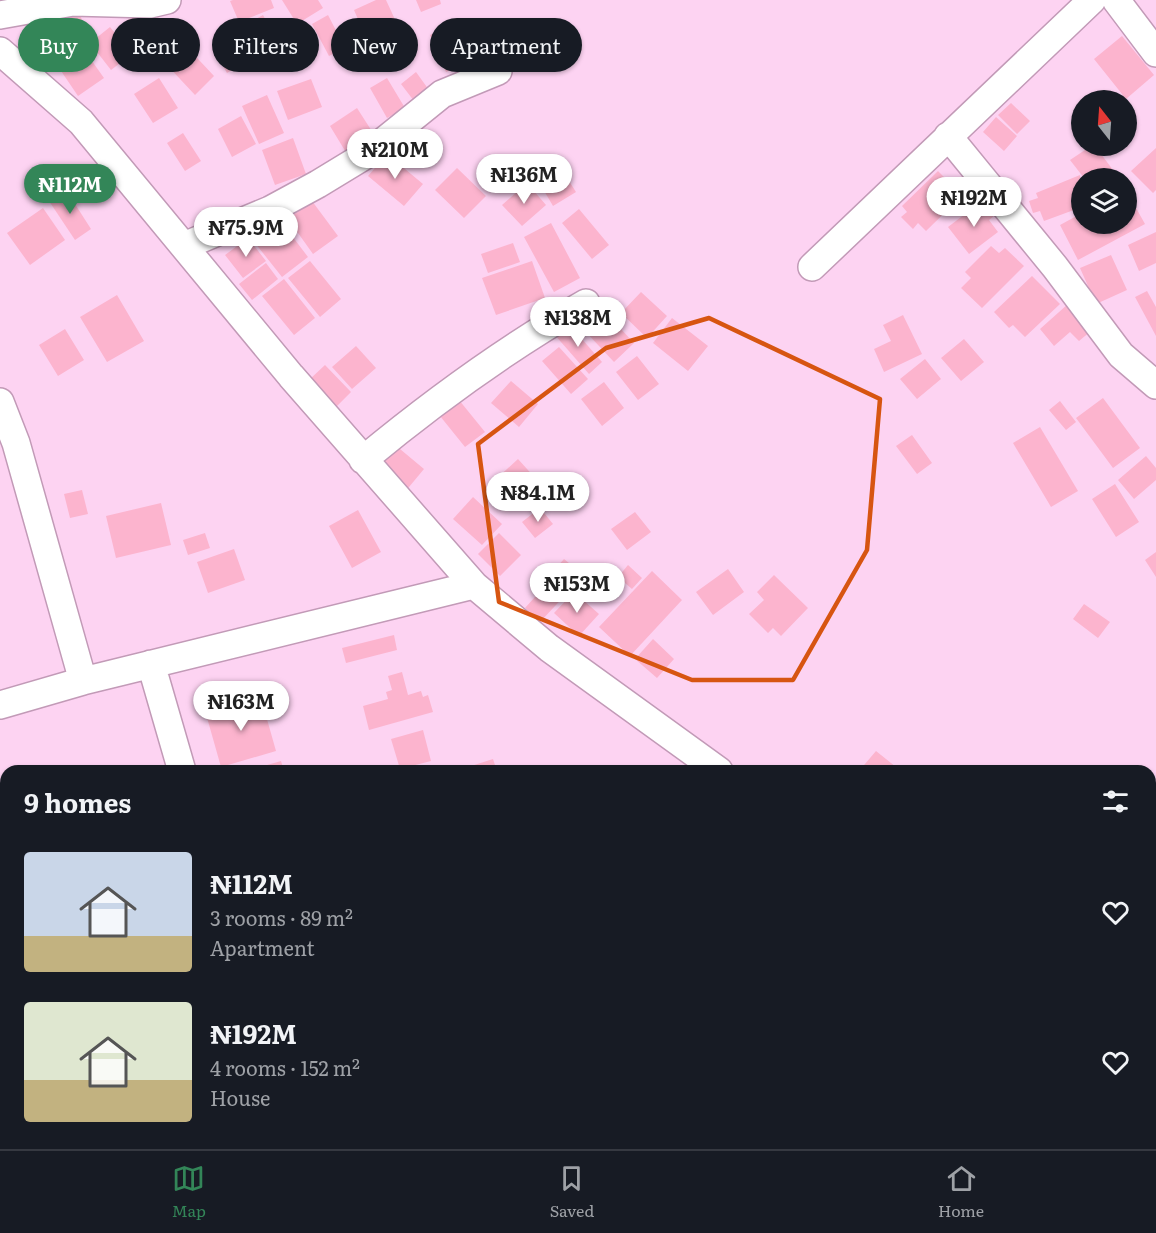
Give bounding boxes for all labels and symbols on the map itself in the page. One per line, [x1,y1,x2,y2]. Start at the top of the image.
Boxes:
north arrow [1071,90,1137,156]
pin: ₦210M [353,129,437,180]
pin: ₦136M [482,154,566,205]
pin: ₦112M [28,164,112,215]
pin: ₦192M [932,177,1016,228]
pin: ₦75.9M [197,207,295,258]
pin: ₦138M [536,297,620,348]
pin: ₦84.1M [489,472,587,523]
pin: ₦153M [535,563,619,614]
pin: ₦163M [199,681,283,732]

